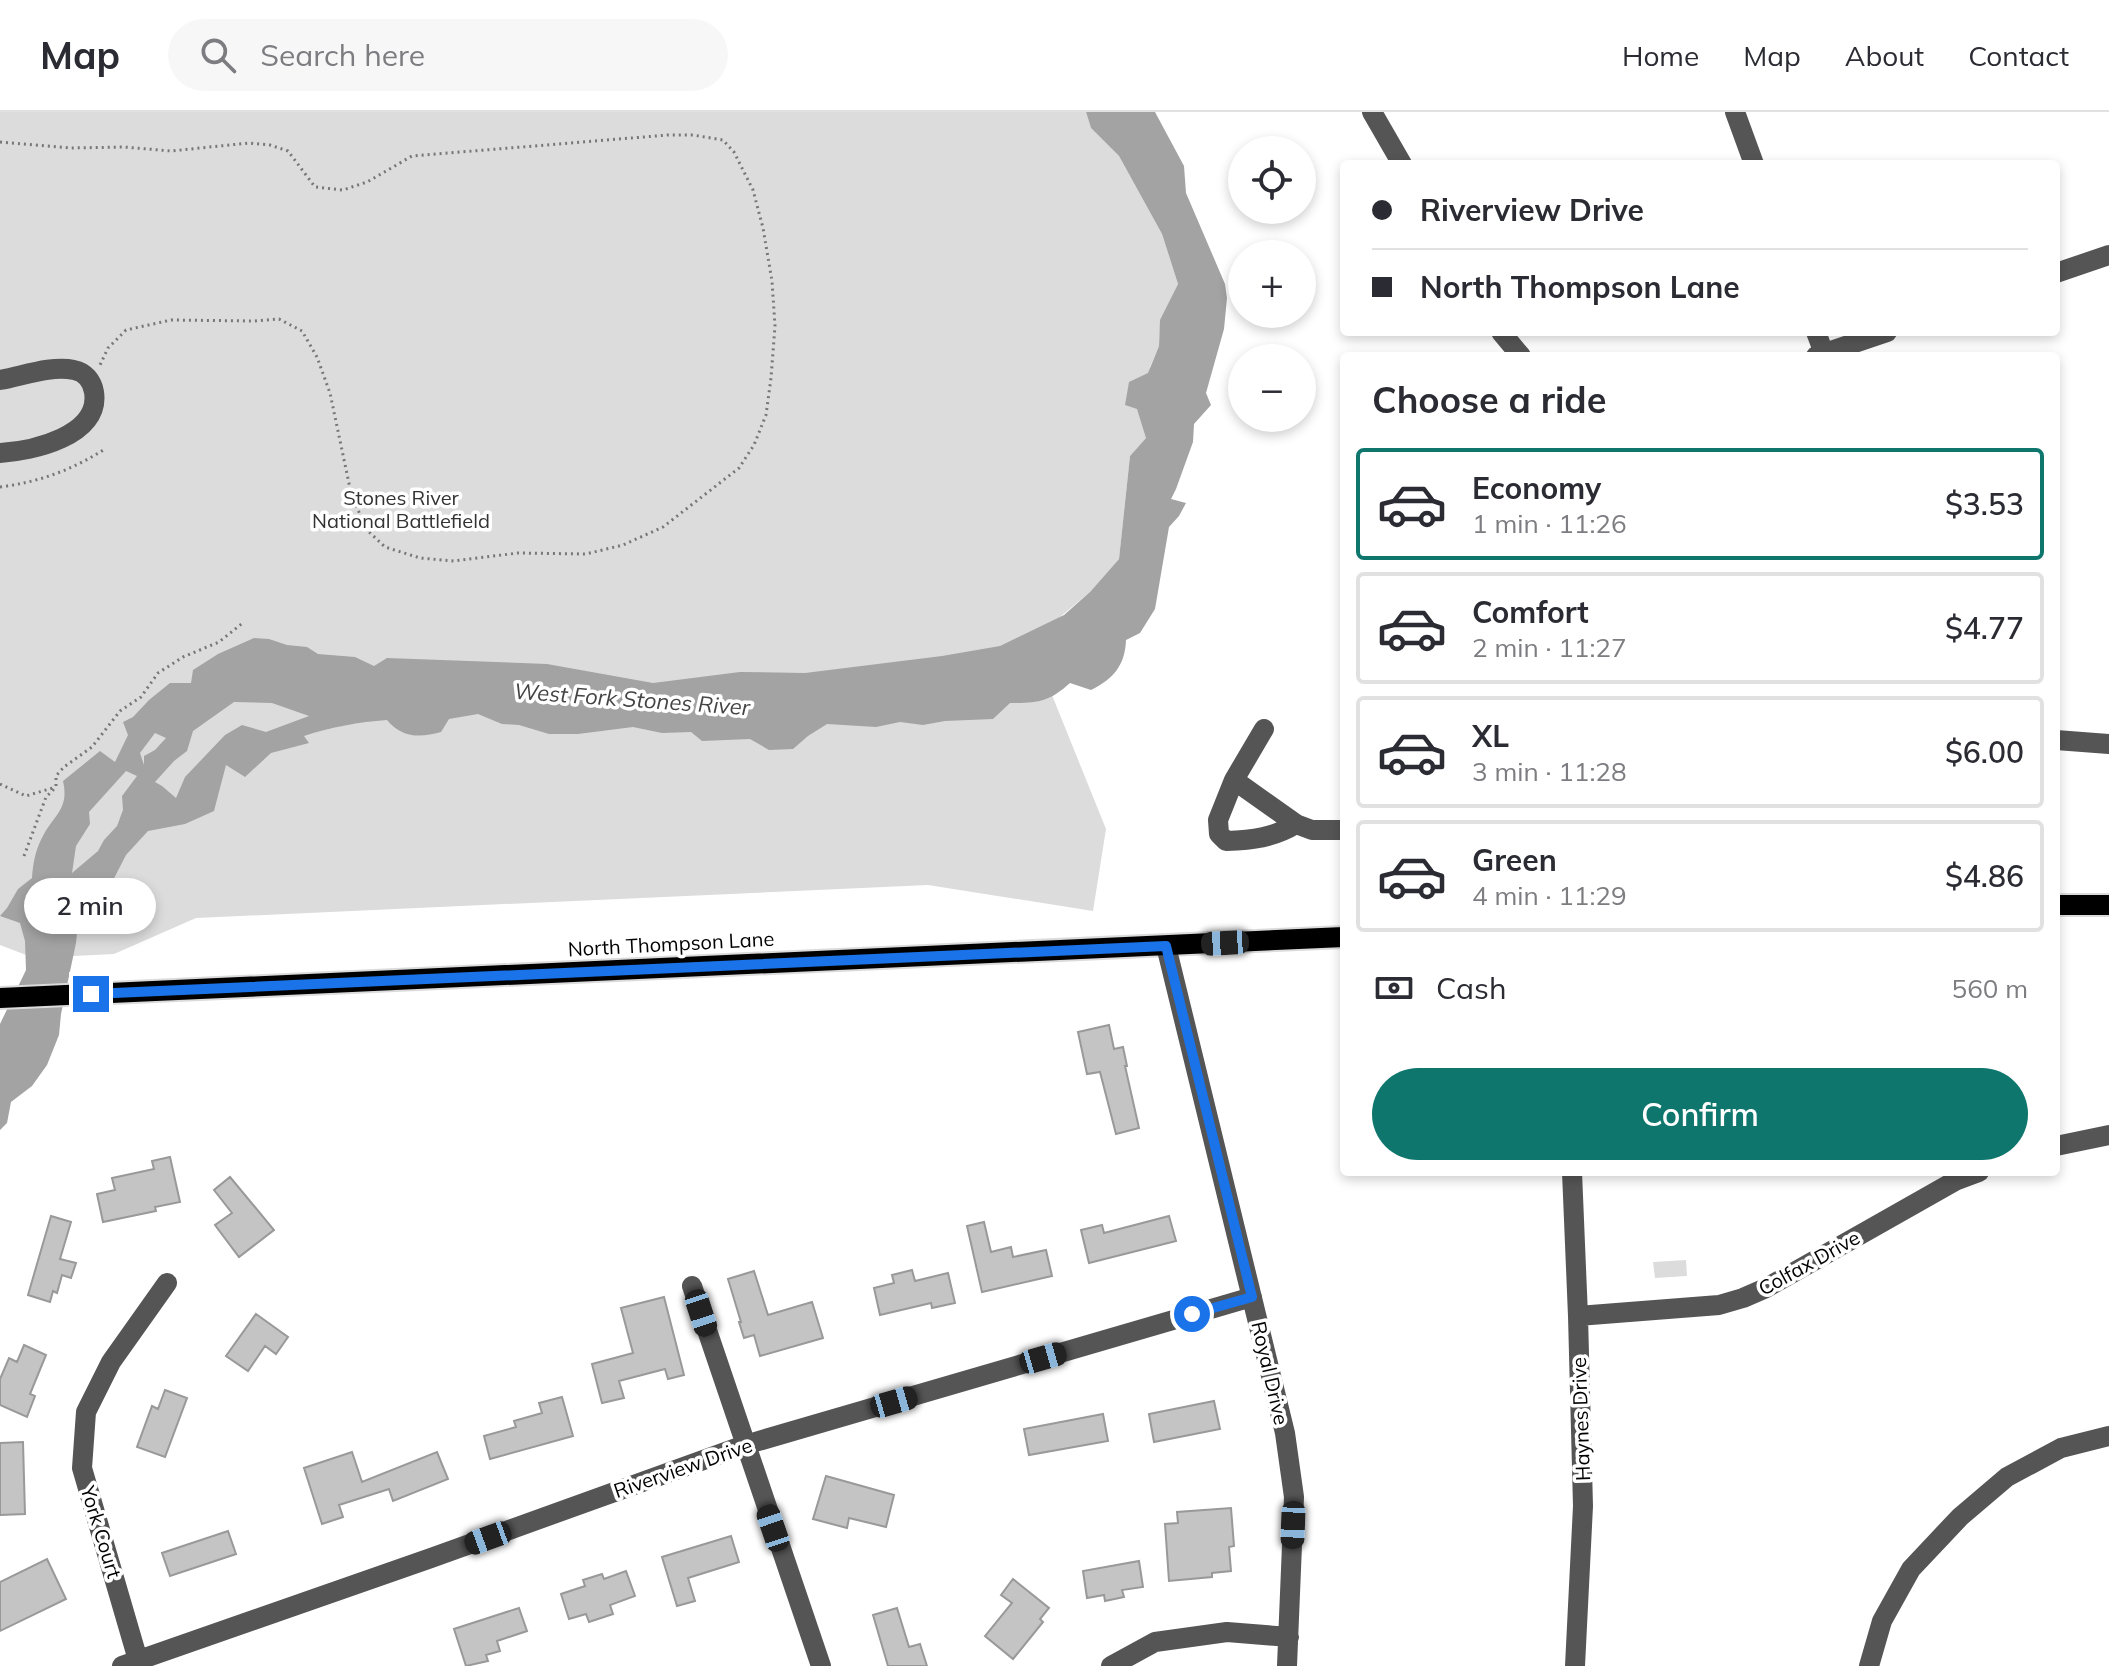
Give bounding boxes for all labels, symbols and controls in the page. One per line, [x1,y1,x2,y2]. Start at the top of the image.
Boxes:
search box [168,19,728,91]
text: Map [40,31,120,79]
icon: search [196,33,240,77]
text: Search here [260,36,425,74]
text: Home [1622,38,1699,73]
text: Map [1743,38,1801,73]
text: About [1845,38,1924,73]
text: Contact [1968,38,2069,73]
map controls [1228,136,1316,432]
button: locate [1228,136,1316,224]
text: Riverview Drive [1420,191,1644,229]
button: + [1228,240,1316,328]
text: North Thompson Lane [1420,268,1740,306]
button: − [1228,344,1316,432]
text: Choose a ride [1372,377,1606,422]
icon: car [1376,468,1448,540]
text: Economy [1472,469,1601,507]
park label: Stones River National Battlefield [312,485,490,533]
text: $3.53 [1945,485,2024,523]
text: 1 min · 11:26 [1472,507,1627,540]
icon: car [1376,592,1448,664]
text: Comfort [1472,593,1589,631]
text: $4.77 [1945,609,2024,647]
text: 2 min · 11:27 [1472,631,1627,664]
water label: West Fork Stones River [513,677,752,721]
icon: car [1376,716,1448,788]
text: XL [1472,717,1509,755]
text: $6.00 [1945,733,2024,771]
text: 3 min · 11:28 [1472,755,1627,788]
icon: car [1376,840,1448,912]
text: Green [1472,841,1557,879]
text: $4.86 [1945,857,2024,895]
callout: 2 min [25,878,157,934]
text: 4 min · 11:29 [1472,879,1627,912]
text: 2 min [56,889,124,922]
street label: North Thompson Lane [567,926,775,961]
car [1200,930,1250,956]
icon: cash [1372,966,1416,1010]
text: Cash [1436,969,1507,1007]
text: 560 m [1952,972,2028,1005]
route end [73,976,109,1012]
button: Confirm [1372,1068,2028,1160]
street label: Colfax Drive [1754,1224,1864,1301]
car [682,1286,720,1340]
route start [1174,1296,1210,1332]
street label: Royal Drive [1246,1319,1295,1427]
car [1017,1340,1069,1376]
street label: Haynes Drive [1566,1357,1595,1481]
car [868,1384,920,1420]
street label: Riverview Drive [610,1432,755,1503]
street label: York Court [75,1482,127,1581]
car [754,1501,792,1555]
car [1280,1501,1306,1549]
car [461,1519,515,1557]

